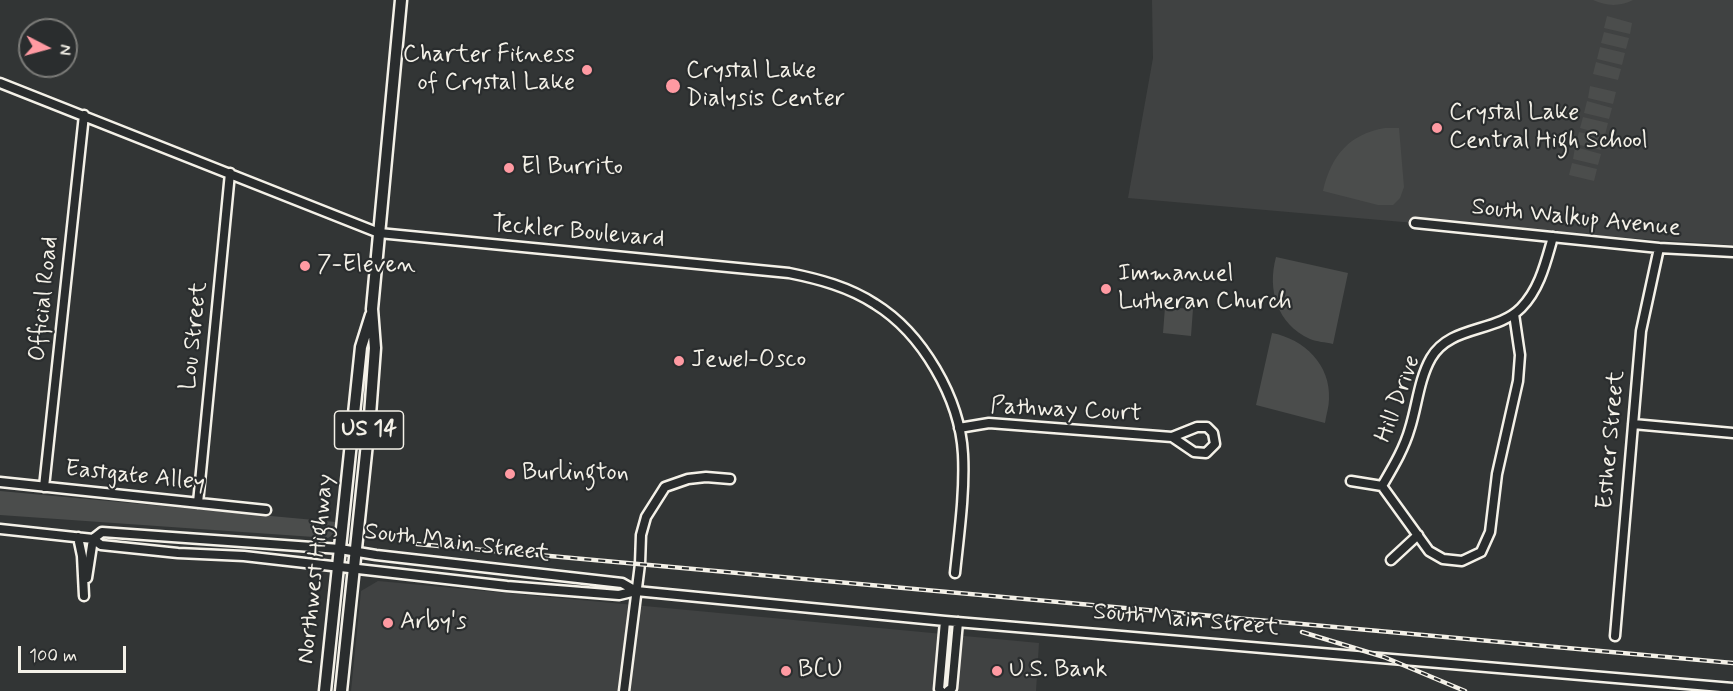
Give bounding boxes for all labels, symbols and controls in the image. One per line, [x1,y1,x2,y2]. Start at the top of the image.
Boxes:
north arrow [18,18,78,78]
place label: Charter Fitness of Crystal Lake [403,42,575,98]
text: N [53,43,75,56]
place label: Crystal Lake Dialysis Center [686,58,845,114]
marker: Charter Fitness of Crystal Lake [580,63,594,77]
marker: Crystal Lake Dialysis Center [664,77,682,95]
place label: Crystal Lake Central High School [1449,100,1648,156]
marker: Crystal Lake Central High School [1430,121,1444,135]
place label: El Burrito [521,154,623,182]
marker: El Burrito [502,161,516,175]
street label: South Walkup Avenue [1470,194,1682,244]
street label: Teckler Boulevard [490,211,666,255]
street label: Official Road [24,235,66,363]
place label: 7-Eleven [317,252,416,280]
marker: 7-Eleven [298,259,312,273]
place label: Immanuel Lutheran Church [1118,261,1292,317]
street label: Lou Street [175,281,215,391]
marker: Immanuel Lutheran Church [1099,282,1113,296]
place label: Jewel-Osco [691,347,806,375]
street label: Hill Drive [1370,351,1428,447]
marker: Jewel-Osco [672,354,686,368]
street label: Esther Street [1592,370,1632,510]
street label: Pathway Court [990,393,1142,429]
road number: US 14 [334,411,404,449]
street label: Eastgate Alley [64,455,206,499]
place label: Burlington [522,460,629,488]
marker: Burlington [503,467,517,481]
street label: Northwest Highway [293,473,341,665]
street label: South Main Street [363,518,551,570]
street label: South Main Street [1092,599,1280,643]
place label: Arby's [400,609,467,637]
marker: Arby's [381,616,395,630]
scale bar [21,634,129,672]
text: 100 m [29,644,77,668]
place label: BCU [798,657,843,685]
place label: U.S. Bank [1009,657,1107,685]
marker: BCU [779,664,793,678]
marker: U.S. Bank [990,664,1004,678]

